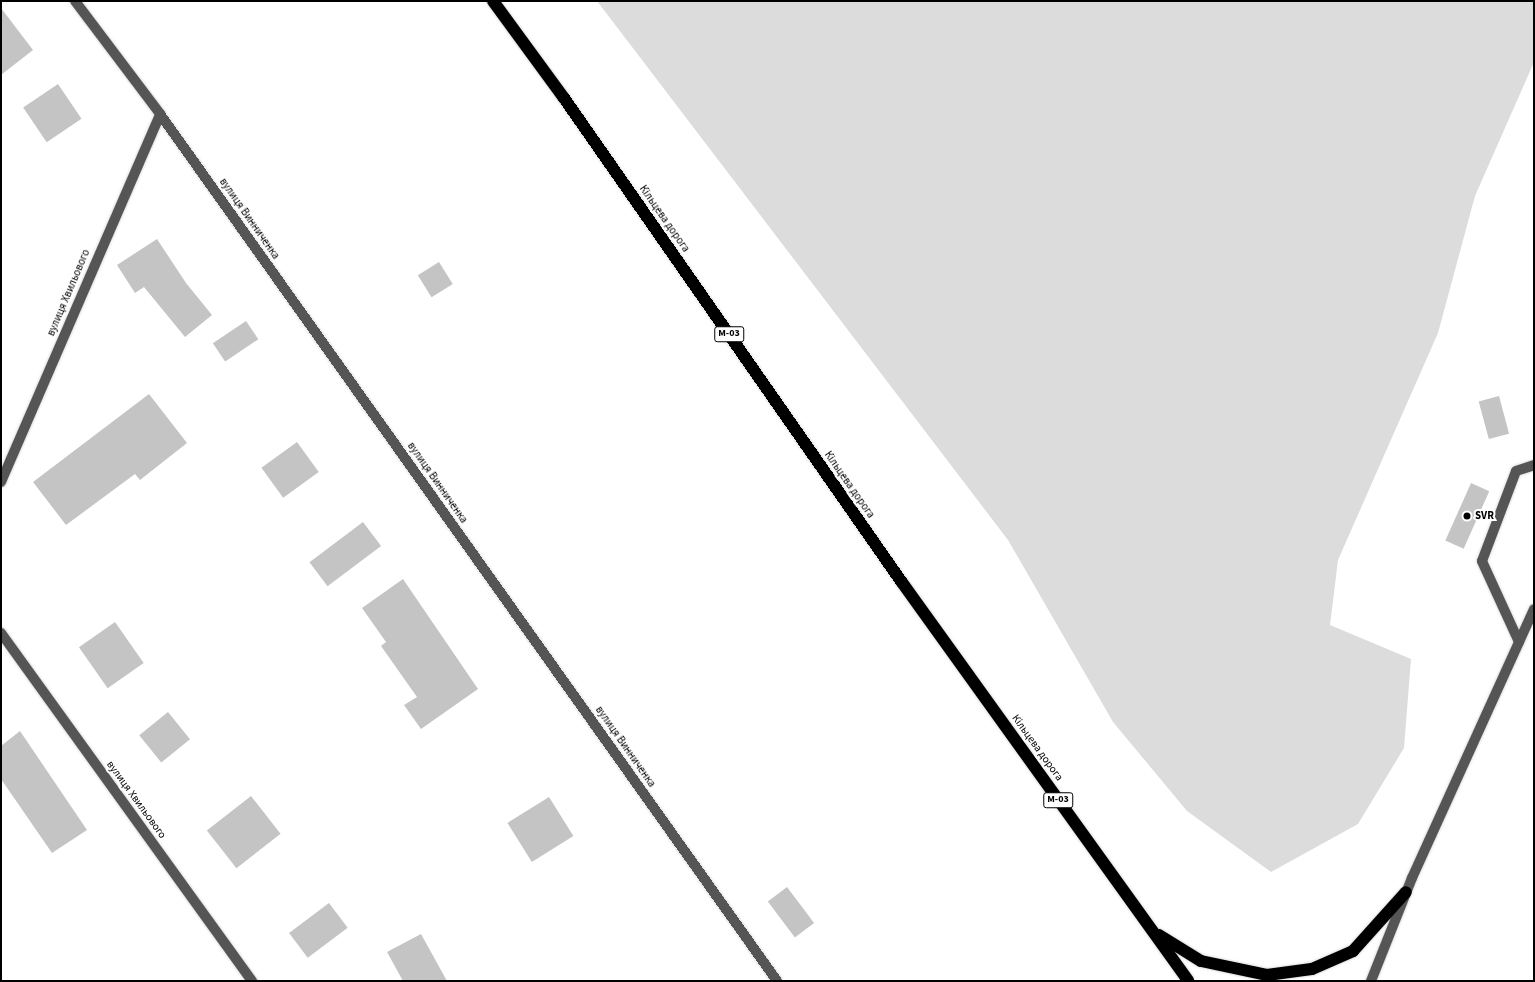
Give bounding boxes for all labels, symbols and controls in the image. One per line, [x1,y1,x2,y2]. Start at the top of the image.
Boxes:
street label: вулиця Винниченка [216,176,282,262]
street label: Кільцева дорога [636,183,692,255]
street label: вулиця Хвильового [45,248,93,338]
road number: М-03 [714,326,744,342]
street label: вулиця Винниченка [404,440,470,526]
street label: Кільцева дорога [821,449,877,521]
place label: SVR [1475,509,1494,523]
marker: SVR [1462,511,1472,521]
street label: вулиця Винниченка [592,704,658,790]
street label: Кільцева дорога [1008,712,1066,784]
street label: вулиця Хвильового [103,759,169,841]
road number: М-03 [1043,792,1073,808]

